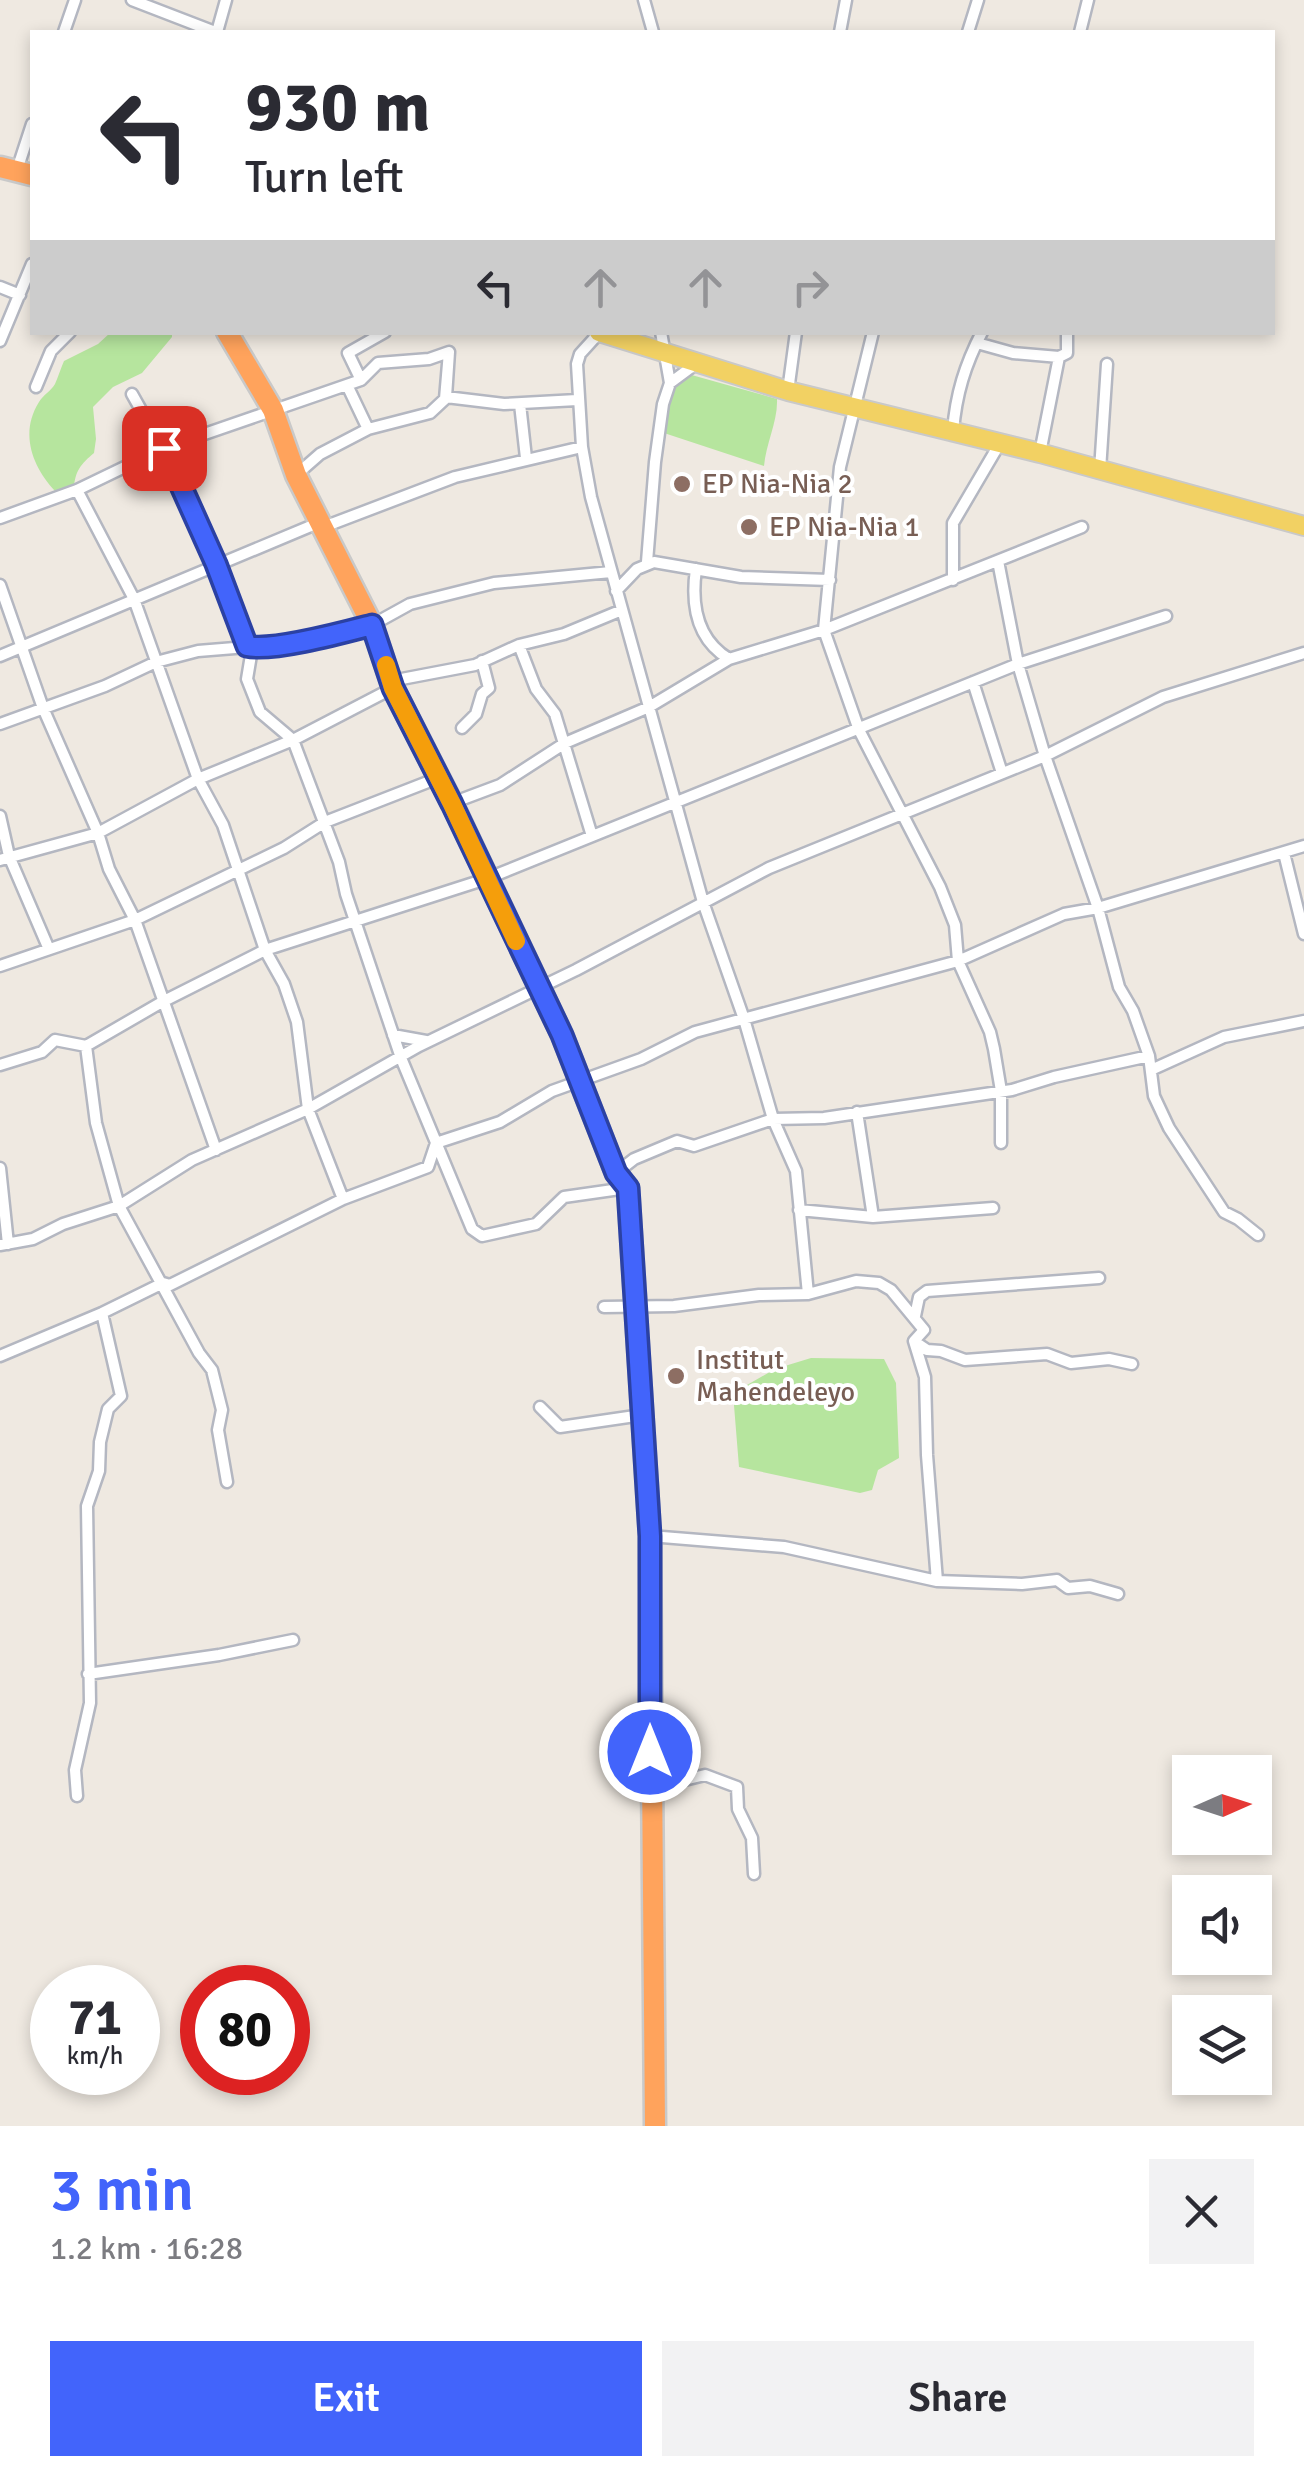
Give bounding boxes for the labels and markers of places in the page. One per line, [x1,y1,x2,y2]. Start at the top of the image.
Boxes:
pin [122,406,207,491]
place label: EP Nia-Nia 2 [702,467,853,501]
marker: EP Nia-Nia 2 [671,473,693,495]
place label: EP Nia-Nia 1 [769,510,920,544]
marker: EP Nia-Nia 1 [738,516,760,538]
place label: Institut Mahendeleyo [696,1343,855,1409]
marker: Institut Mahendeleyo [665,1365,687,1387]

